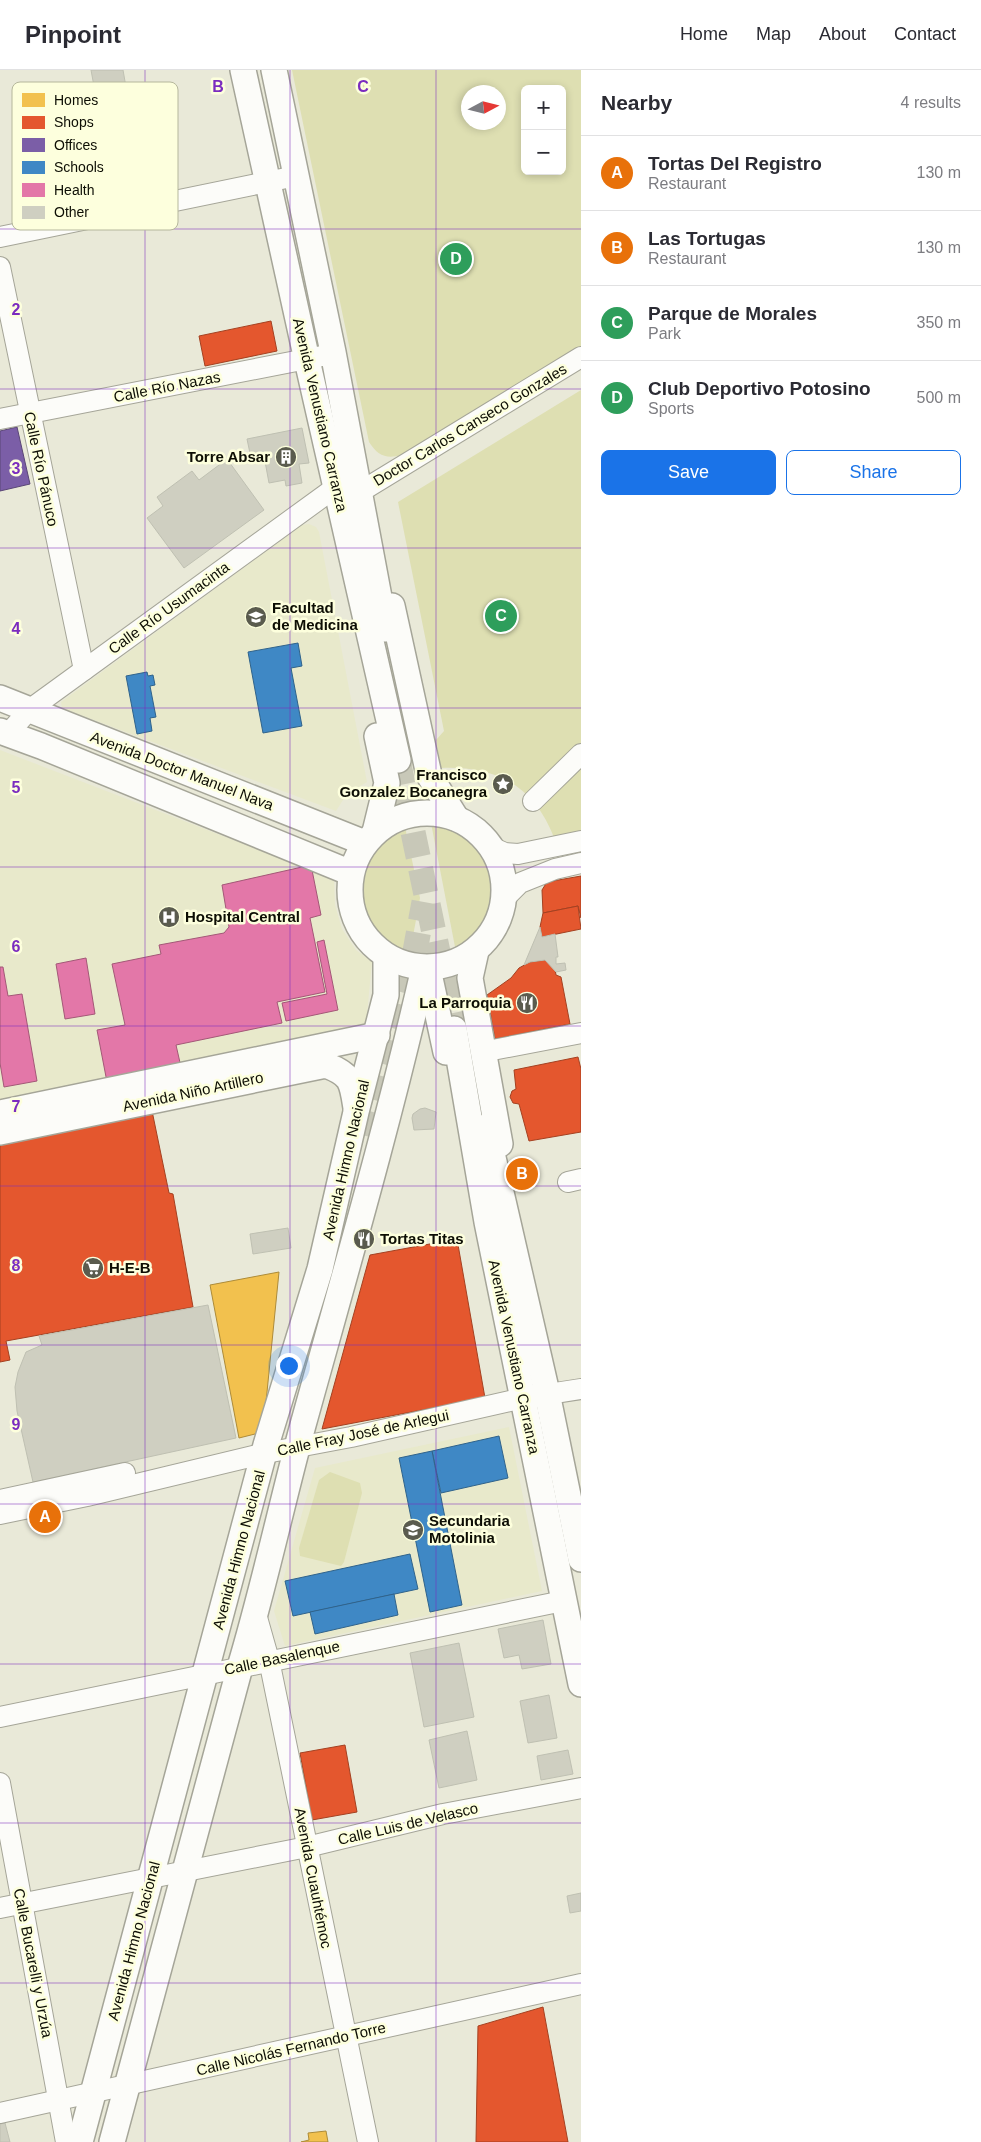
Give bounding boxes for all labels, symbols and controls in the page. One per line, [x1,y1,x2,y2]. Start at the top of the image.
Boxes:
text: Pinpoint [25,21,121,48]
text: Home [680,24,728,44]
text: Map [756,24,791,44]
text: About [819,24,866,44]
text: Contact [894,24,956,44]
text: B [212,78,224,95]
text: C [357,78,369,95]
legend [12,82,178,230]
north arrow [461,85,506,130]
map controls [521,85,566,175]
button: + [521,85,566,130]
text: Nearby [601,91,672,114]
text: Homes [54,92,98,108]
text: 4 results [901,94,961,111]
text: Shops [54,114,94,130]
button: − [521,130,566,175]
text: Offices [54,137,97,153]
text: Tortas Del Registro [648,153,822,174]
text: Schools [54,159,104,175]
text: A [611,164,623,181]
text: 130 m [917,164,961,181]
text: Restaurant [648,175,726,192]
text: Health [54,182,94,198]
text: Other [54,204,89,220]
text: Las Tortugas [648,228,766,249]
text: B [611,239,623,256]
text: 130 m [917,239,961,256]
pin: D [440,240,472,278]
text: Restaurant [648,250,726,267]
text: 2 [12,301,21,318]
text: Parque de Morales [648,303,817,324]
text: C [611,314,623,331]
text: 350 m [917,314,961,331]
street label: Avenida Venustiano Carranza [290,316,351,514]
text: Park [648,325,681,342]
street label: Doctor Carlos Canseco Gonzales [370,360,570,489]
street label: Calle Río Nazas [112,368,222,405]
text: Club Deportivo Potosino [648,378,871,399]
text: D [611,389,623,406]
text: 500 m [917,389,961,406]
text: Sports [648,400,694,417]
street label: Calle Río Pánuco [21,410,62,528]
building icon: Torre Absar [274,445,298,469]
place label: Torre Absar [187,448,270,465]
button: Save [601,450,776,495]
button: Share [786,450,961,495]
text: 3 [12,460,21,477]
street label: Calle Río Usumacinta [105,558,233,657]
pin: C [485,597,517,635]
place label: Facultad de Medicina [272,599,359,633]
school or university icon: Facultad de Medicina [244,605,268,629]
text: 4 [12,620,21,637]
street label: Avenida Doctor Manuel Nava [88,728,277,814]
place label: Francisco Gonzalez Bocanegra [339,766,488,800]
place icon: Francisco Gonzalez Bocanegra [491,772,515,796]
text: 5 [12,779,21,796]
hospital icon: Hospital Central [157,905,181,929]
place label: Hospital Central [185,908,300,925]
text: 6 [12,938,21,955]
restaurant icon: La Parroquia [515,991,539,1015]
place label: La Parroquia [419,994,512,1011]
street label: Avenida Niño Artillero [121,1068,265,1115]
street label: Avenida Himno Nacional [319,1078,372,1242]
text: 7 [12,1098,21,1115]
pin: B [506,1155,538,1193]
restaurant icon: Tortas Titas [352,1227,376,1251]
place label: Tortas Titas [380,1230,464,1247]
supermarket icon: H-E-B [81,1256,105,1280]
text: 8 [12,1257,21,1274]
street label: Avenida Venustiano Carranza [486,1258,544,1456]
place label: H-E-B [109,1259,151,1276]
your location [276,1353,302,1379]
street label: Calle Fray José de Arlegui [275,1406,450,1459]
text: 9 [12,1416,21,1433]
street label: Avenida Himno Nacional [209,1468,268,1631]
pin: A [29,1498,61,1536]
place label: Secundaria Motolinia [429,1512,511,1546]
school or university icon: Secundaria Motolinia [401,1518,425,1542]
street label: Calle Basalenque [223,1637,341,1678]
street label: Calle Luis de Velasco [336,1799,480,1848]
street label: Avenida Cuauhtémoc [291,1806,336,1950]
street label: Avenida Himno Nacional [104,1859,163,2022]
street label: Calle Bucarelli y Urzúa [11,1887,56,2040]
street label: Calle Nicolás Fernando Torre [194,2018,387,2079]

